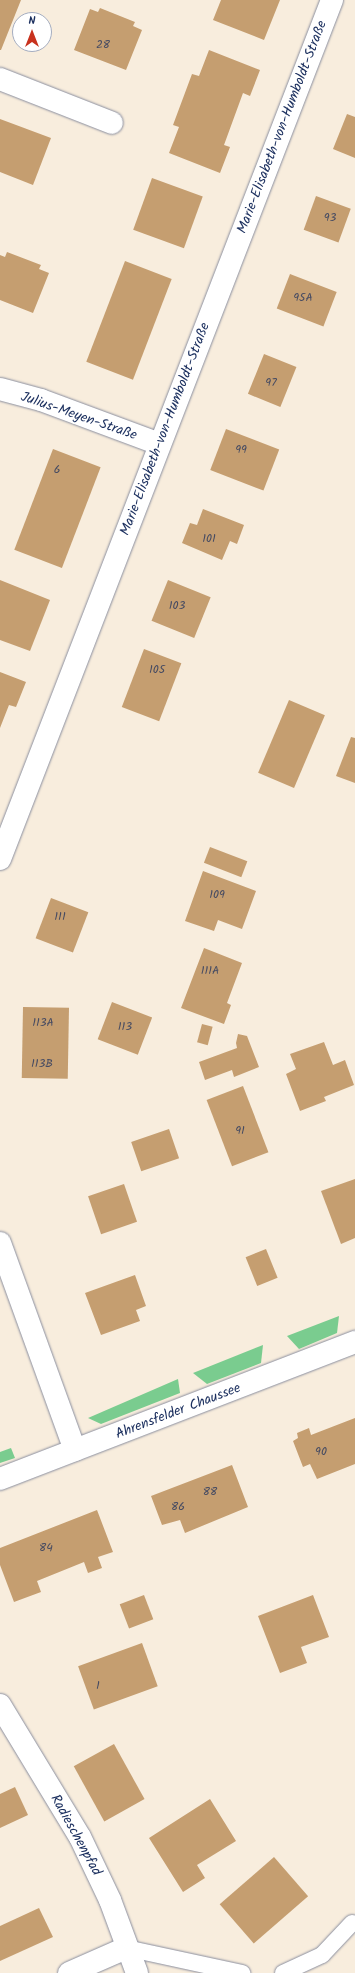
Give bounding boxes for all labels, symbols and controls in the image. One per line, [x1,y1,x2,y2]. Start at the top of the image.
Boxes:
north arrow [12,12,52,52]
text: N [29,12,35,30]
street label: Marie-Elisabeth-von-Humboldt-Straße [234,18,330,236]
house number: 28 [96,38,110,52]
house number: 93 [324,211,336,225]
house number: 95A [293,291,313,305]
street label: Marie-Elisabeth-von-Humboldt-Straße [117,320,213,538]
house number: 97 [265,376,277,390]
street label: Julius-Meyen-Straße [19,388,139,444]
house number: 99 [235,443,247,457]
house number: 6 [54,463,60,477]
house number: 101 [202,532,216,546]
house number: 103 [169,599,185,613]
house number: 105 [149,663,165,677]
house number: 109 [209,888,225,902]
house number: 111 [54,910,66,924]
house number: 111A [201,964,219,978]
house number: 113A [32,1016,54,1030]
house number: 113 [118,1020,132,1034]
house number: 113B [31,1057,53,1071]
house number: 91 [235,1124,245,1138]
street label: Ahrensfelder Chaussee [113,1379,243,1443]
house number: 90 [315,1445,327,1459]
house number: 88 [203,1485,217,1499]
house number: 86 [171,1500,185,1514]
house number: 84 [39,1541,53,1555]
house number: 1 [96,1679,100,1693]
street label: Radieschenpfad [47,1791,105,1879]

